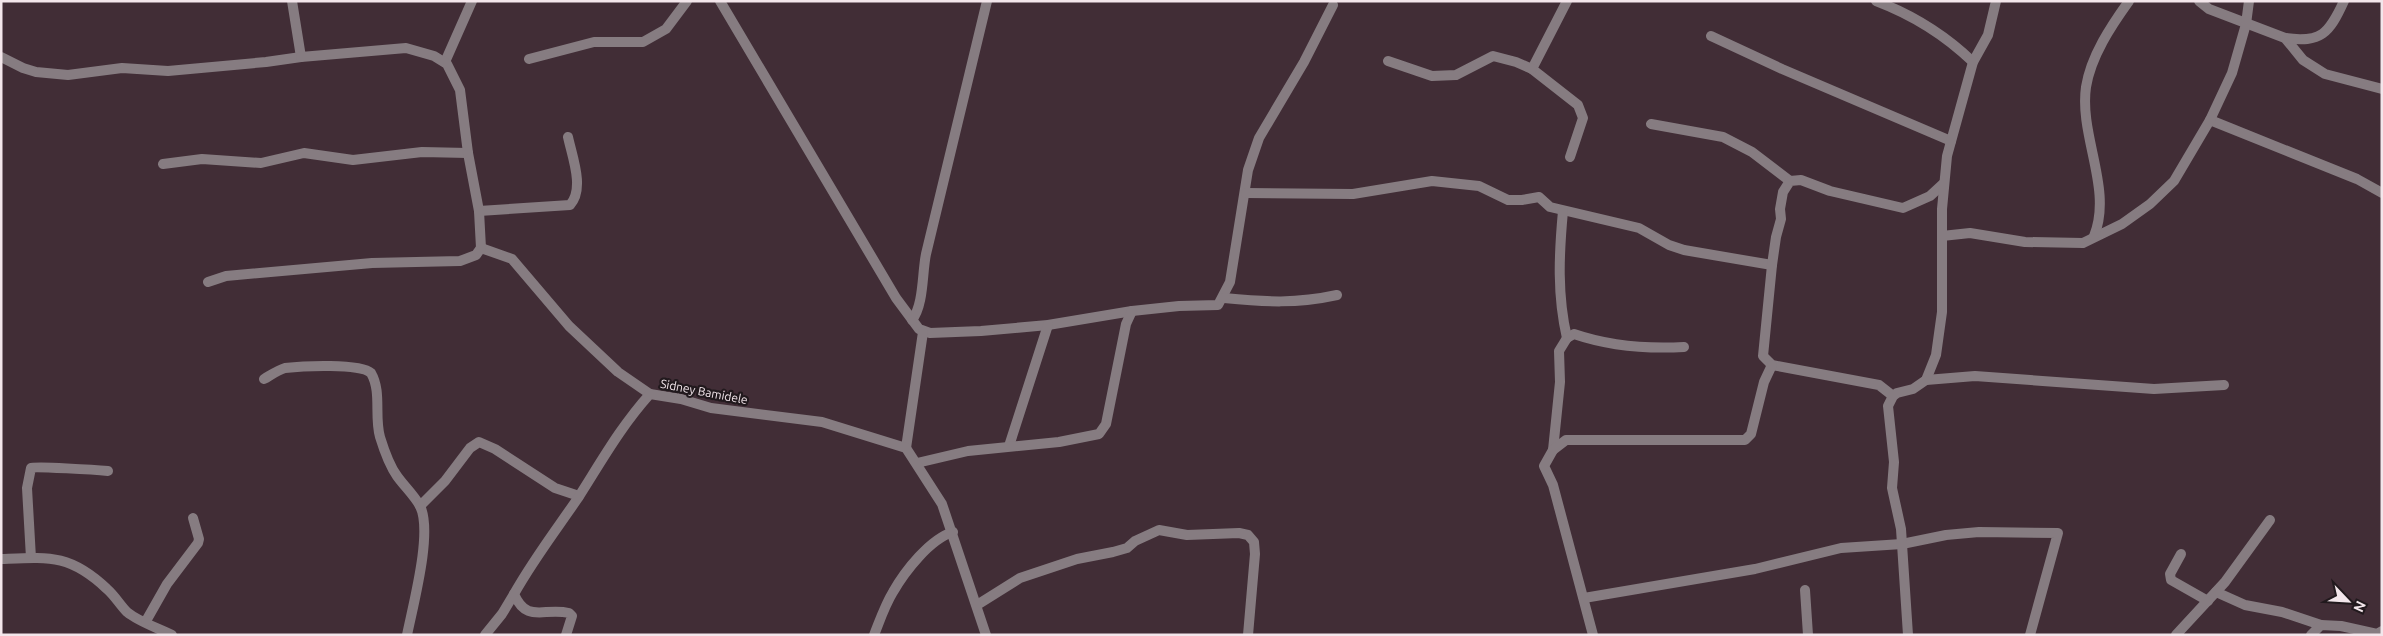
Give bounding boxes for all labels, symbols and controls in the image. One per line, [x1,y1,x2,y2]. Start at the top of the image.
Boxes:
street label: Sidney Bamidele [659,377,749,406]
north arrow [2323,576,2373,626]
text: N [2350,598,2369,615]

